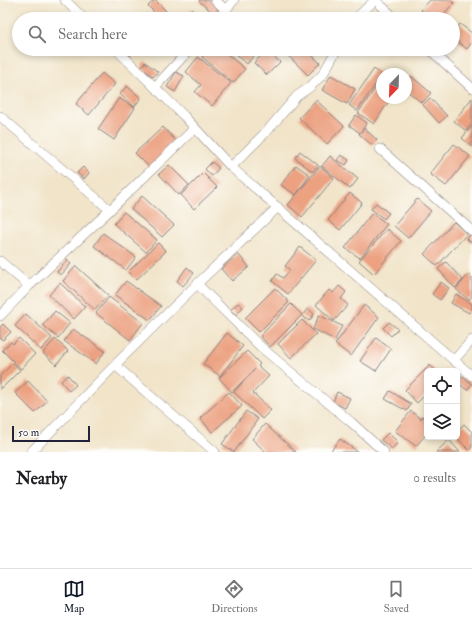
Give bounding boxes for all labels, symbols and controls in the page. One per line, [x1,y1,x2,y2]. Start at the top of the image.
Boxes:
search box [12,12,460,56]
icon: search [26,23,48,45]
text: Search here [58,25,127,44]
north arrow [376,68,412,104]
map controls [424,368,460,440]
button: locate [424,368,460,404]
button: layers [424,404,460,440]
scale bar [12,424,90,443]
text: 50 m [18,426,39,439]
text: Nearby [16,468,67,489]
text: 0 results [413,470,456,486]
tab: Map [63,578,85,615]
tab: Directions [211,578,258,615]
tab: Saved [384,578,409,615]

